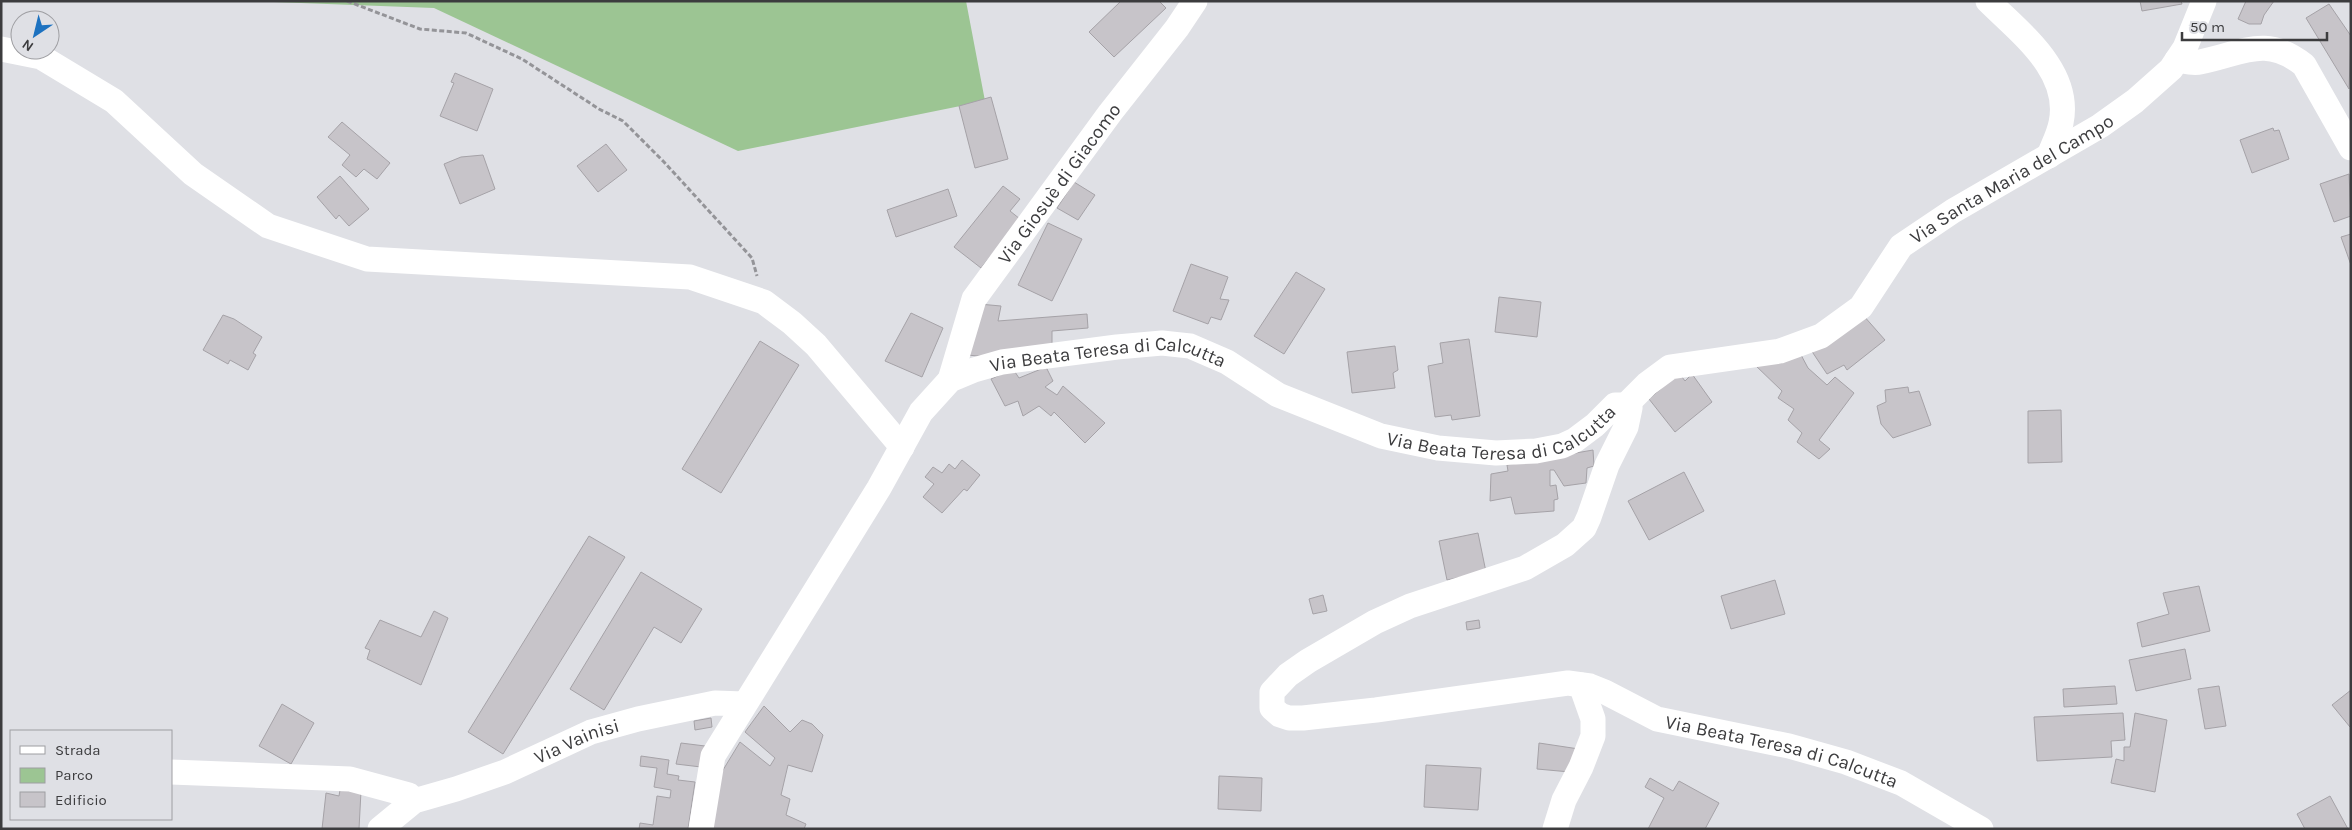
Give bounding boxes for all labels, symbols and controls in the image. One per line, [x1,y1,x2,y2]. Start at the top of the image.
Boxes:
north arrow [10,10,60,60]
scale bar [2182,10,2327,42]
text: 50 m [2190,18,2225,36]
text: N [19,35,37,55]
street label: Via Giosuè di Giacomo [993,99,1126,268]
street label: Via Santa Maria del Campo [1906,110,2118,249]
street label: Via Beata Teresa di Calcutta [987,333,1229,377]
street label: Via Beata Teresa di Calcutta [1385,401,1621,465]
street label: Via Beata Teresa di Calcutta [1663,711,1901,793]
street label: Via Vainisi [531,715,622,769]
legend [10,730,172,820]
text: Strada [55,741,101,759]
text: Parco [55,766,93,784]
text: Edificio [55,791,107,809]

